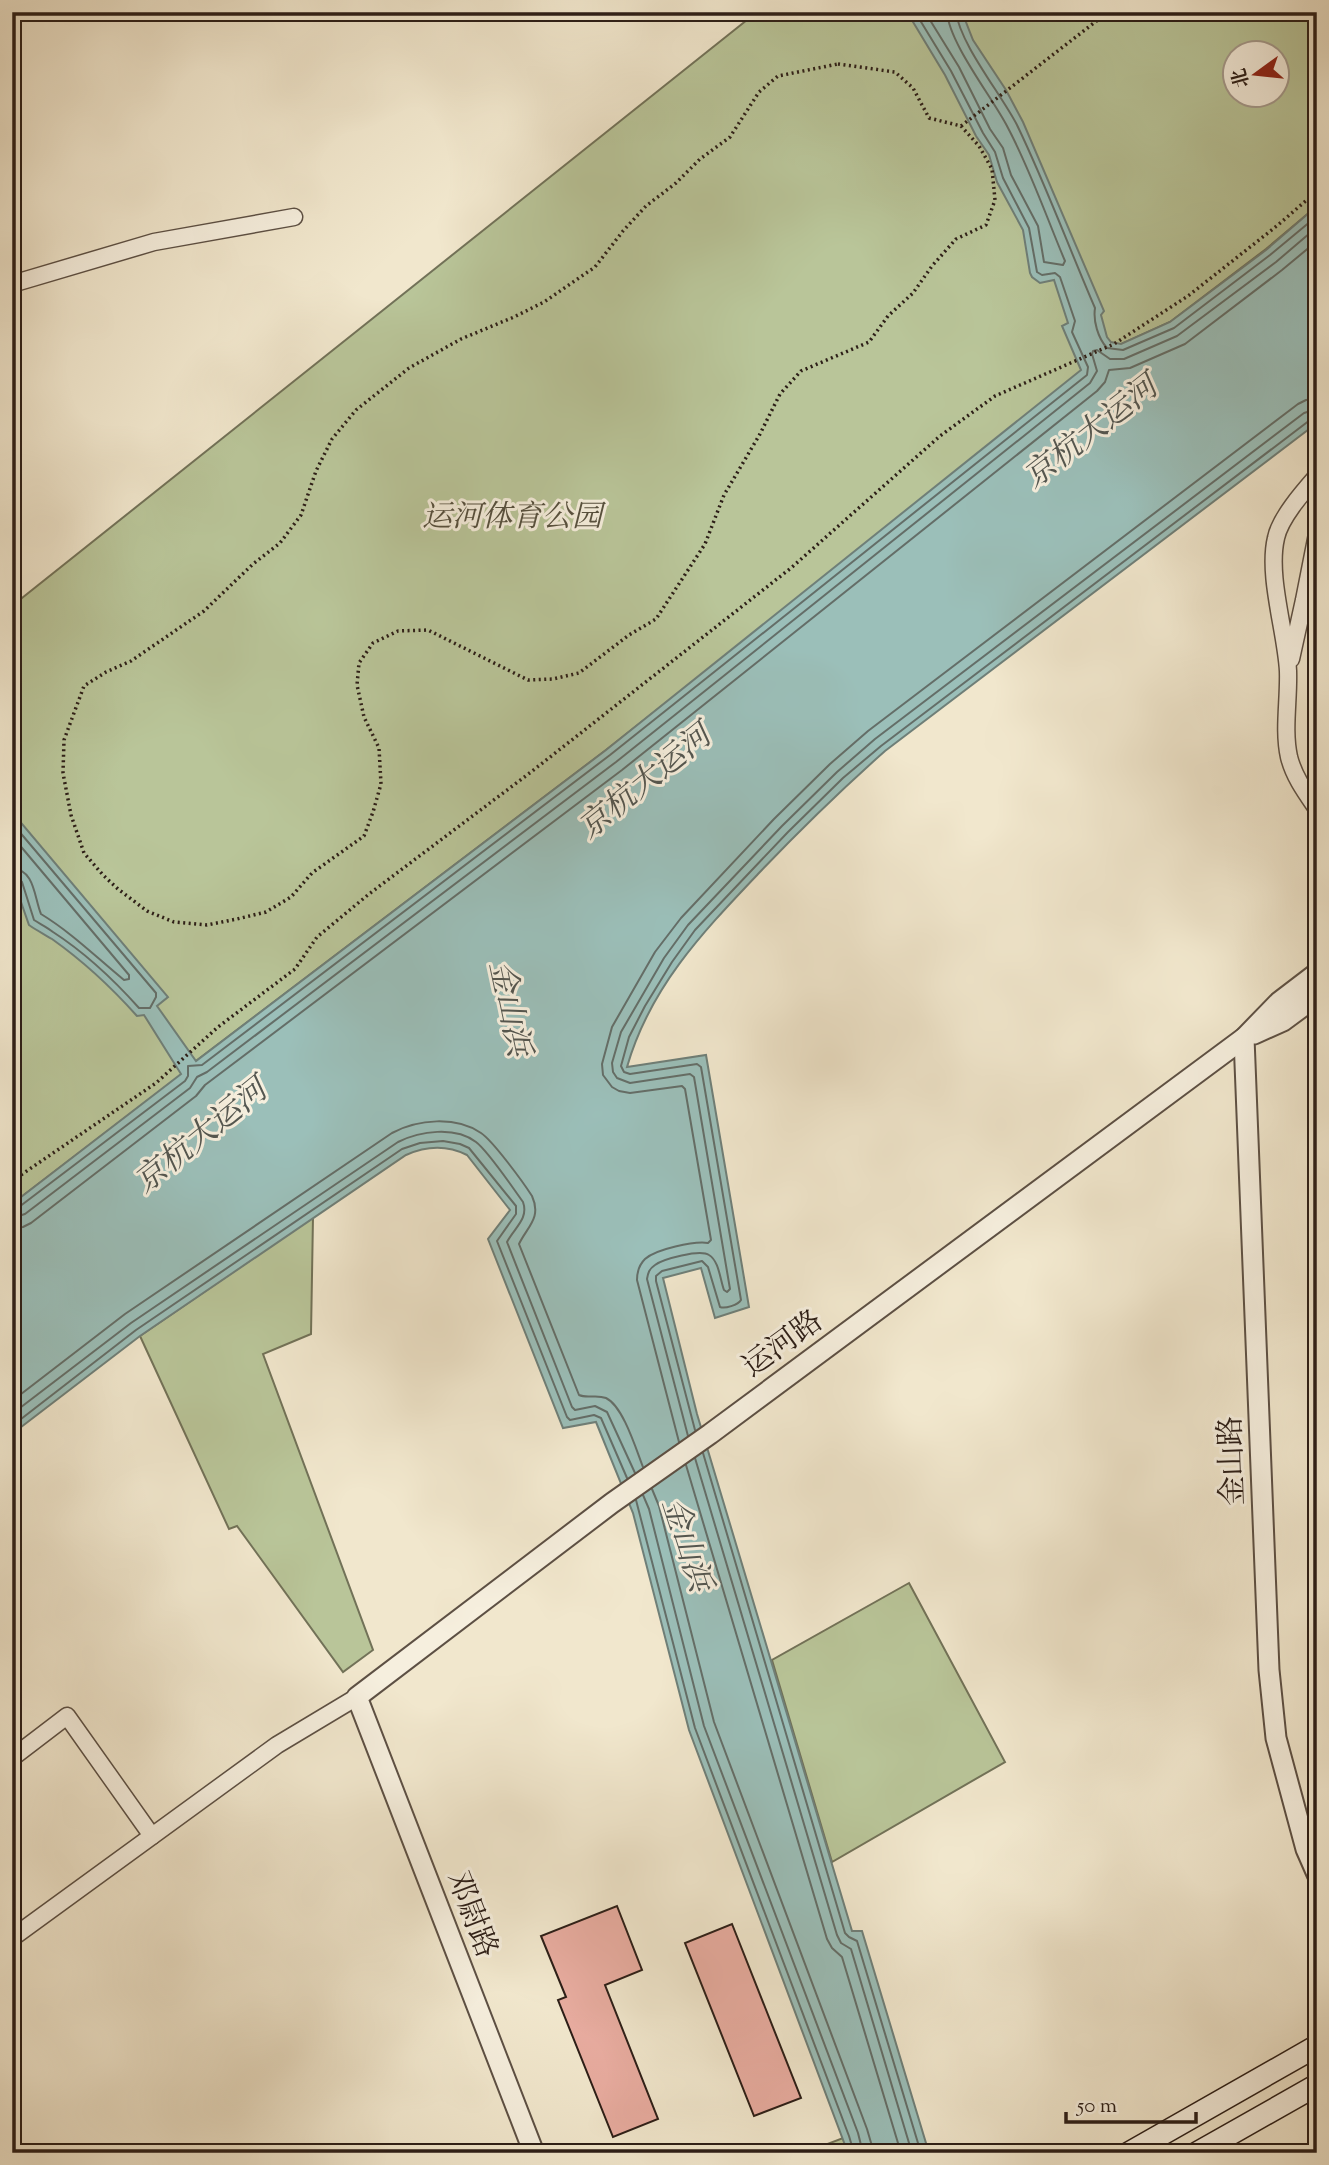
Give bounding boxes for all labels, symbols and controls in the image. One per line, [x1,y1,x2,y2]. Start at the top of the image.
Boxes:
north arrow [1220,38,1290,108]
text: 北 [1226,65,1257,90]
water label: 京杭大运河 [1015,363,1173,501]
park label: 运河体育公园 [422,497,606,540]
water label: 京杭大运河 [569,712,726,852]
water label: 金山浜 [476,957,541,1063]
water label: 京杭大运河 [125,1066,282,1206]
street label: 运河路 [734,1301,833,1389]
street label: 金山路 [1210,1415,1257,1507]
water label: 金山浜 [648,1492,723,1601]
street label: 邓尉路 [434,1865,507,1965]
scale bar [1066,2081,1196,2125]
text: 50 m [1076,2092,1117,2122]

